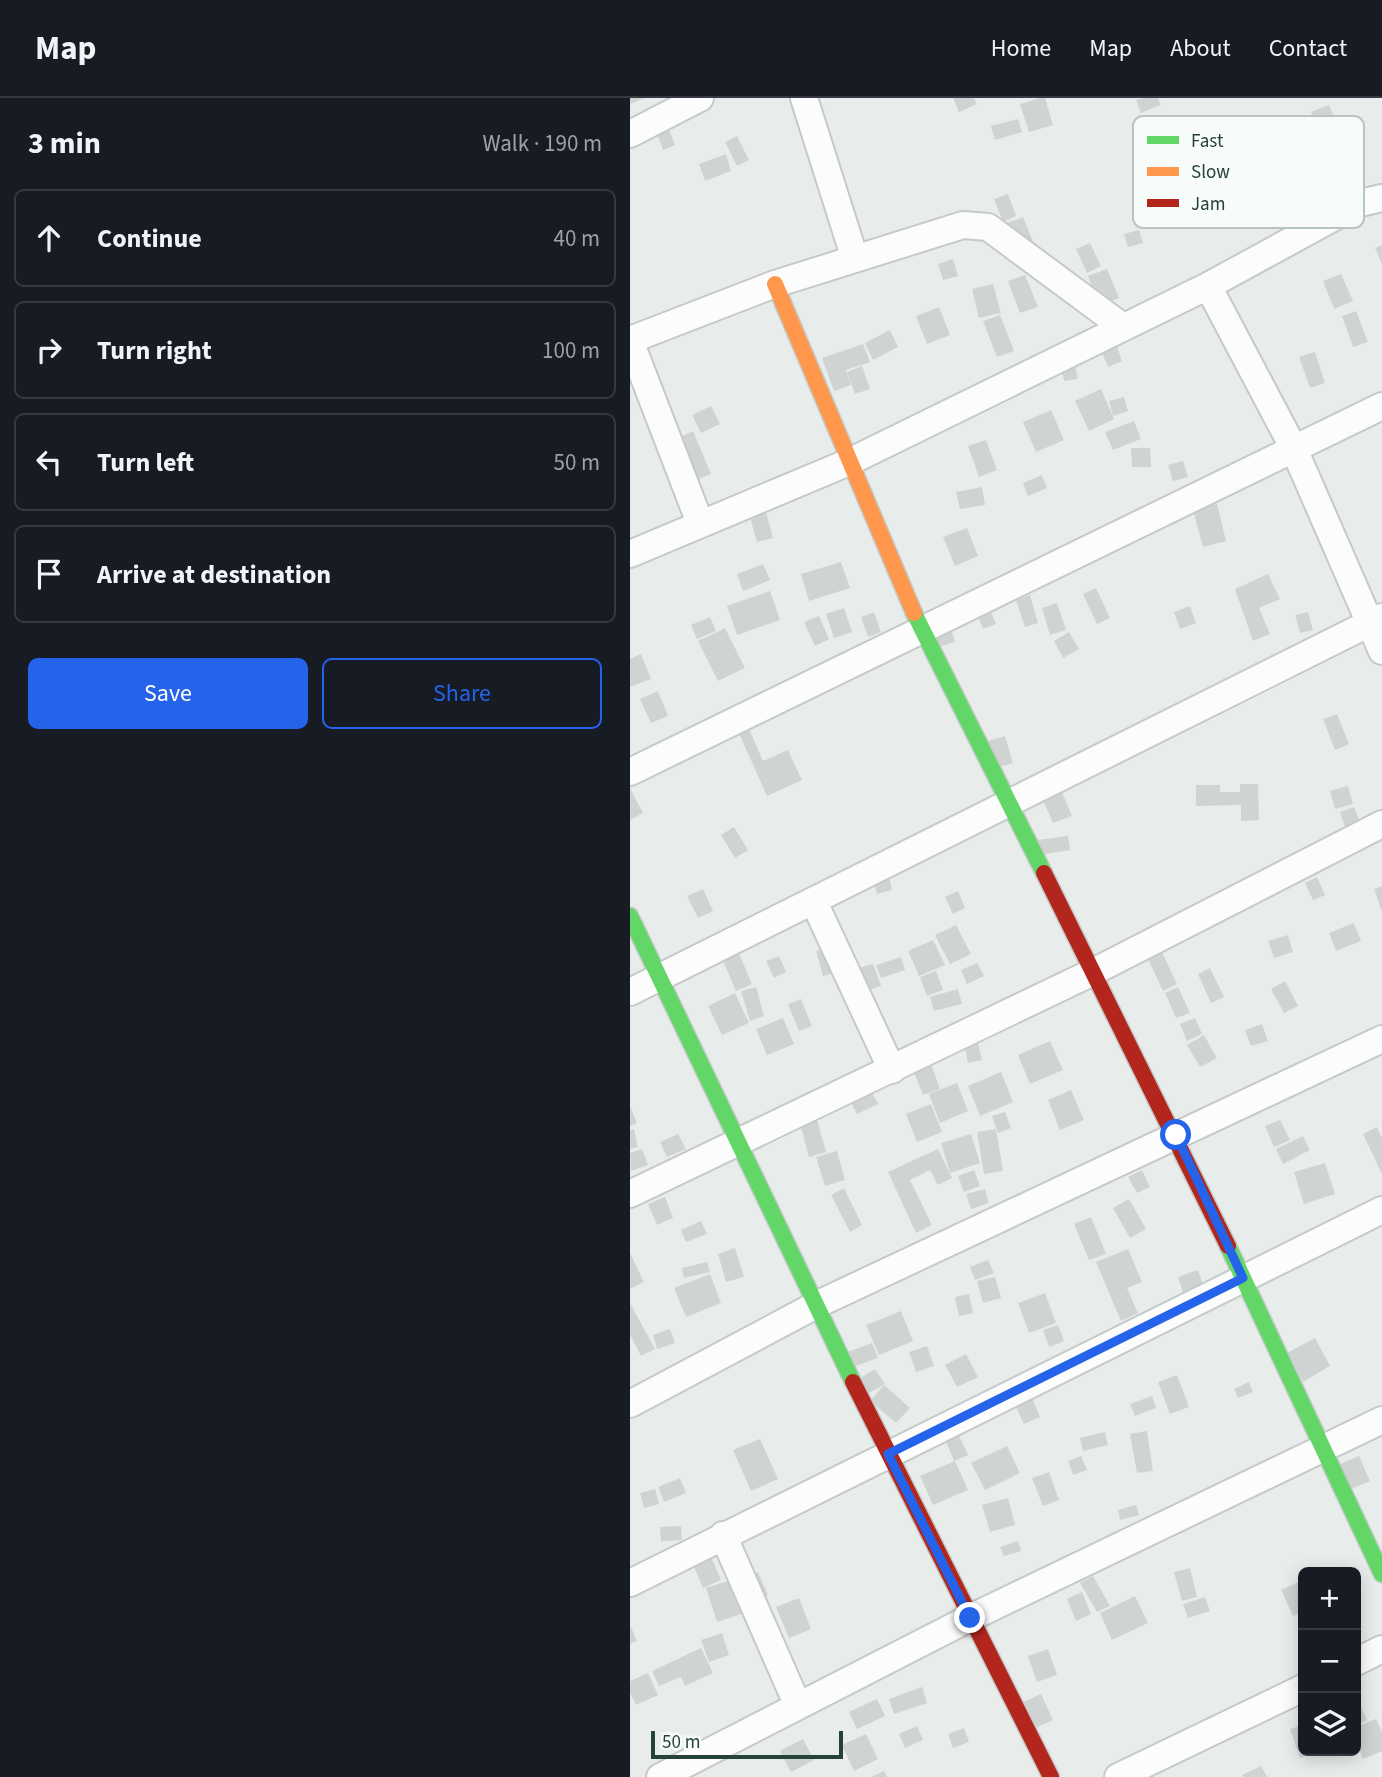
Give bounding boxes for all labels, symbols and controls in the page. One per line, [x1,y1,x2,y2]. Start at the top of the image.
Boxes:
text: Map [35,25,96,72]
text: Home [991,31,1051,66]
text: Map [1089,31,1132,66]
text: About [1170,31,1231,66]
text: Contact [1269,31,1347,66]
legend [1133,116,1364,228]
text: 3 min [28,122,101,165]
text: Walk · 190 m [483,127,602,160]
text: Fast [1191,128,1224,155]
text: Slow [1191,159,1230,186]
text: Jam [1191,191,1225,218]
icon: ahead [30,219,68,257]
text: Continue [97,220,202,257]
text: 40 m [553,222,600,255]
icon: right [30,331,68,369]
text: Turn right [97,332,212,369]
text: 100 m [542,334,600,367]
icon: left [30,443,68,481]
text: Turn left [97,444,194,481]
text: 50 m [553,446,600,479]
icon: arrive [30,555,68,593]
text: Arrive at destination [97,556,331,593]
button: Save [28,658,308,729]
button: Share [322,658,602,729]
route start [1160,1119,1191,1150]
map controls [1298,1567,1361,1756]
button: + [1298,1567,1361,1630]
route end [954,1602,985,1633]
button: − [1298,1630,1361,1693]
button: layers [1298,1693,1361,1756]
scale bar [651,1728,844,1760]
text: 50 m [662,1729,700,1756]

